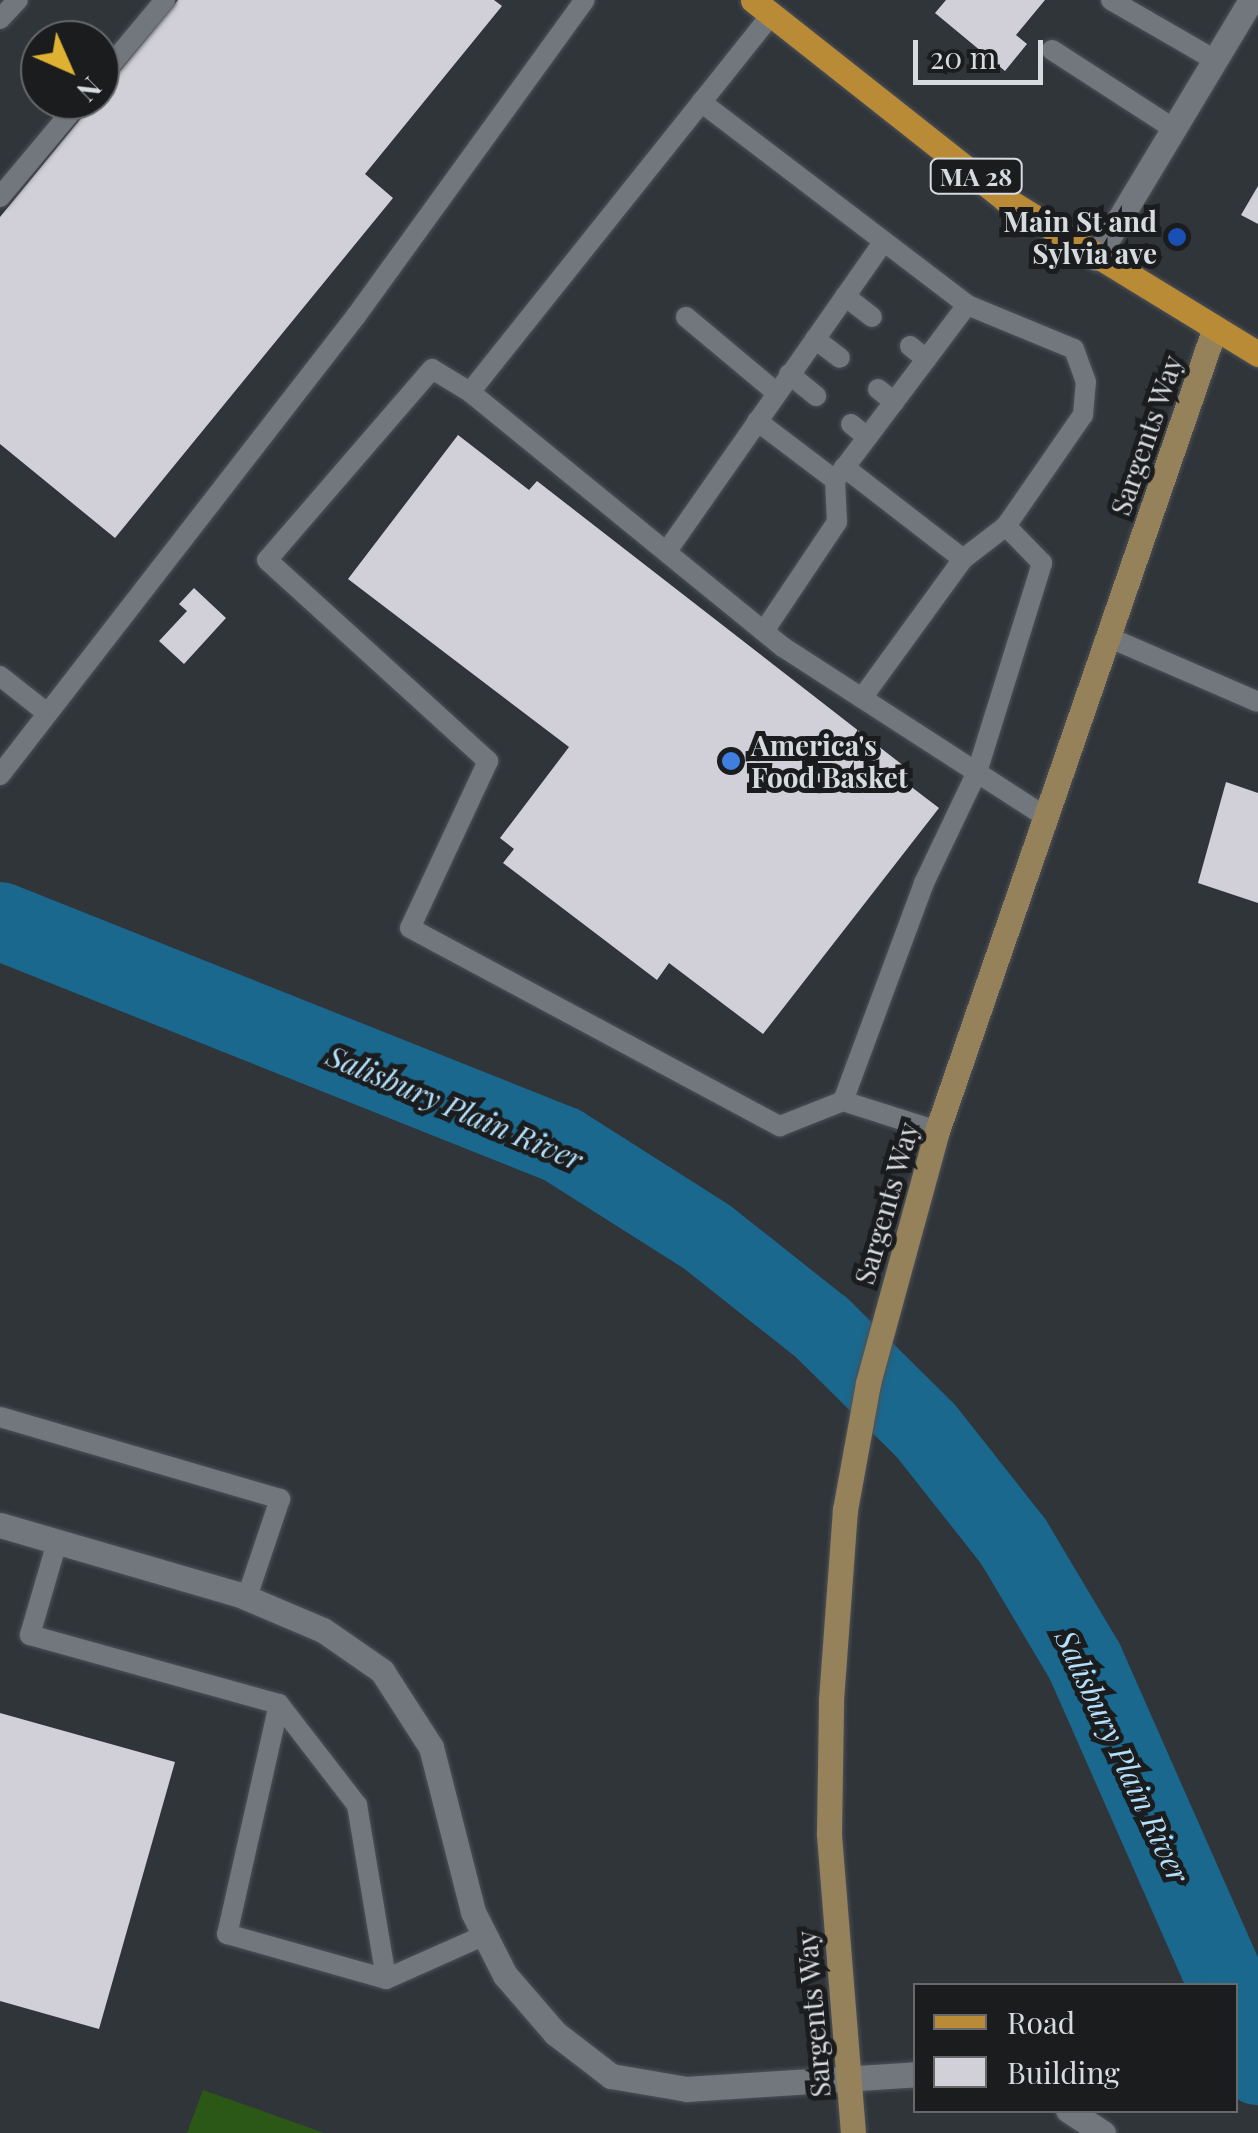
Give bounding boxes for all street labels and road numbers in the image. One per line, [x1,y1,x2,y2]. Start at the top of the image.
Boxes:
road number: MA 28 [928,156,1024,196]
street label: Sargents Way [1103,350,1189,520]
street label: Sargents Way [847,1118,925,1288]
street label: Sargents Way [789,1929,837,2099]

